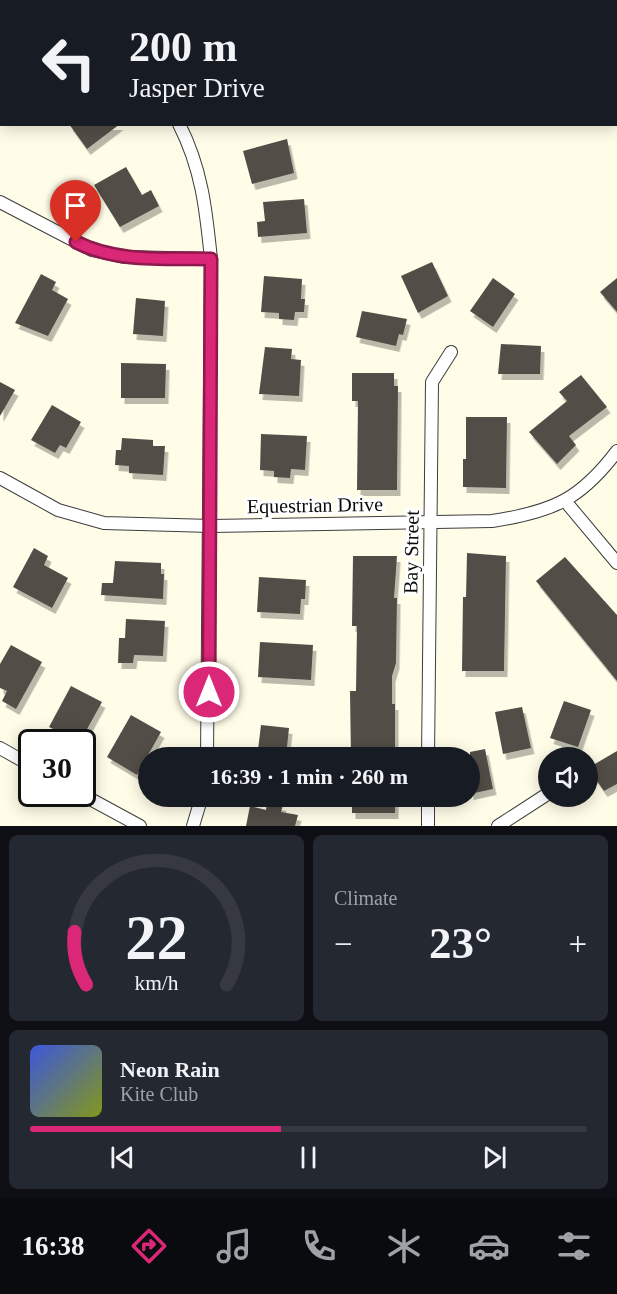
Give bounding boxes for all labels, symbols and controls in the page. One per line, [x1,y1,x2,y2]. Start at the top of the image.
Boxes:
icon: left [30,24,108,102]
text: 200 m [129,24,238,70]
text: Jasper Drive [129,73,265,103]
pin [50,180,101,242]
icon: arrive [59,189,92,222]
street label: Equestrian Drive [247,493,383,518]
street label: Bay Street [399,509,424,594]
position arrow [177,660,241,724]
speed limit sign: 30 [18,729,96,807]
map controls [538,747,598,807]
button: sound [538,747,598,807]
text: 16:39 · 1 min · 260 m [210,764,408,789]
text: Climate [334,887,397,909]
text: 22 [125,903,188,972]
text: 23° [429,918,492,968]
text: − [334,926,353,962]
text: + [568,926,587,962]
text: km/h [134,971,179,995]
text: Neon Rain [120,1057,220,1082]
text: Kite Club [120,1083,198,1105]
icon: previous [106,1141,139,1174]
icon: pause [292,1141,325,1174]
icon: next [478,1141,511,1174]
icon: directions [128,1225,170,1267]
icon: music [213,1225,255,1267]
icon: phone [298,1225,340,1267]
icon: climate [383,1225,425,1267]
icon: car [468,1225,510,1267]
icon: filters [553,1225,595,1267]
text: 16:38 [22,1231,85,1261]

